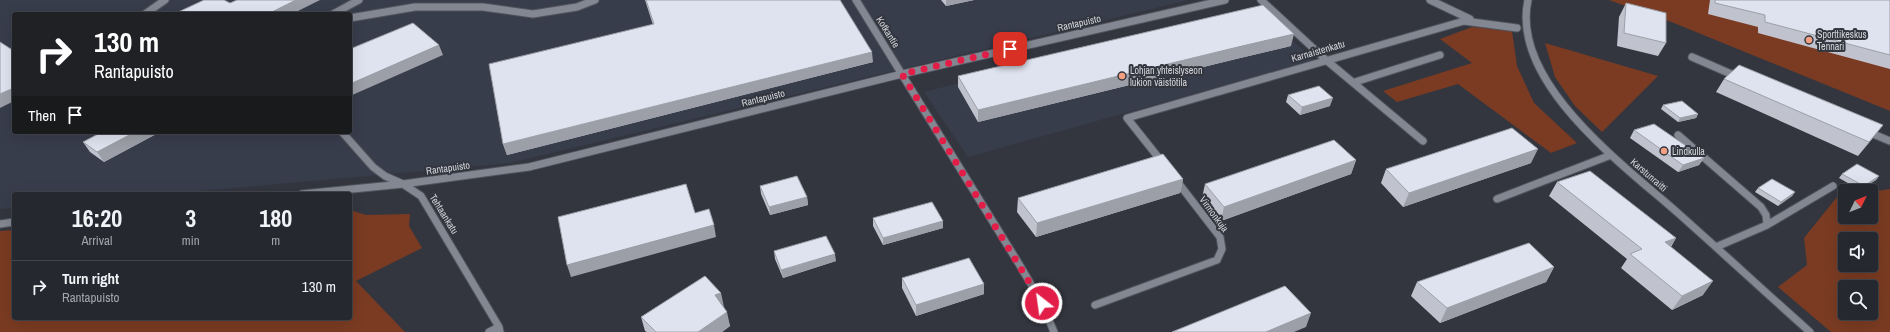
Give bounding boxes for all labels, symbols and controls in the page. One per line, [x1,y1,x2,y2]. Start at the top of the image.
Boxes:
street label: Rantapuisto [1056,12,1102,34]
street label: Kotkantie [873,14,903,51]
text: 130 m [94,23,159,61]
icon: right [28,28,80,80]
place label: Sporttikeskus Tennari [1817,28,1867,53]
pin [993,32,1027,66]
marker: Sporttikeskus Tennari [1804,35,1814,45]
street label: Karnaistenkatu [1290,37,1346,65]
icon: arrive [999,38,1021,60]
text: Rantapuisto [94,59,174,84]
place label: Lohjan yhteislyseon lukion väistötila [1130,64,1202,89]
marker: Lohjan yhteislyseon lukion väistötila [1117,71,1127,81]
street label: Rantapuisto [740,86,786,110]
icon: arrive [64,104,86,126]
text: Then [28,105,56,126]
place label: Lindkulla [1672,145,1705,158]
marker: Lindkulla [1659,146,1669,156]
street label: Karstunraitti [1628,155,1670,195]
street label: Rantapuisto [425,158,471,178]
north arrow [1838,184,1878,224]
map controls [1838,184,1878,320]
street label: Tehtaankatu [427,192,461,236]
street label: Virmonkuja [1197,193,1232,235]
text: 16:20 [72,202,122,234]
text: 3 [185,202,196,234]
text: 180 [259,202,292,234]
text: Arrival [82,232,112,249]
text: min [182,232,200,249]
text: m [271,232,280,249]
button: sound [1838,232,1878,272]
text: Turn right [62,268,119,289]
icon: right [28,276,50,298]
text: 130 m [302,276,336,297]
button: search [1838,280,1878,320]
position arrow [1021,282,1063,324]
text: Rantapuisto [62,289,120,306]

